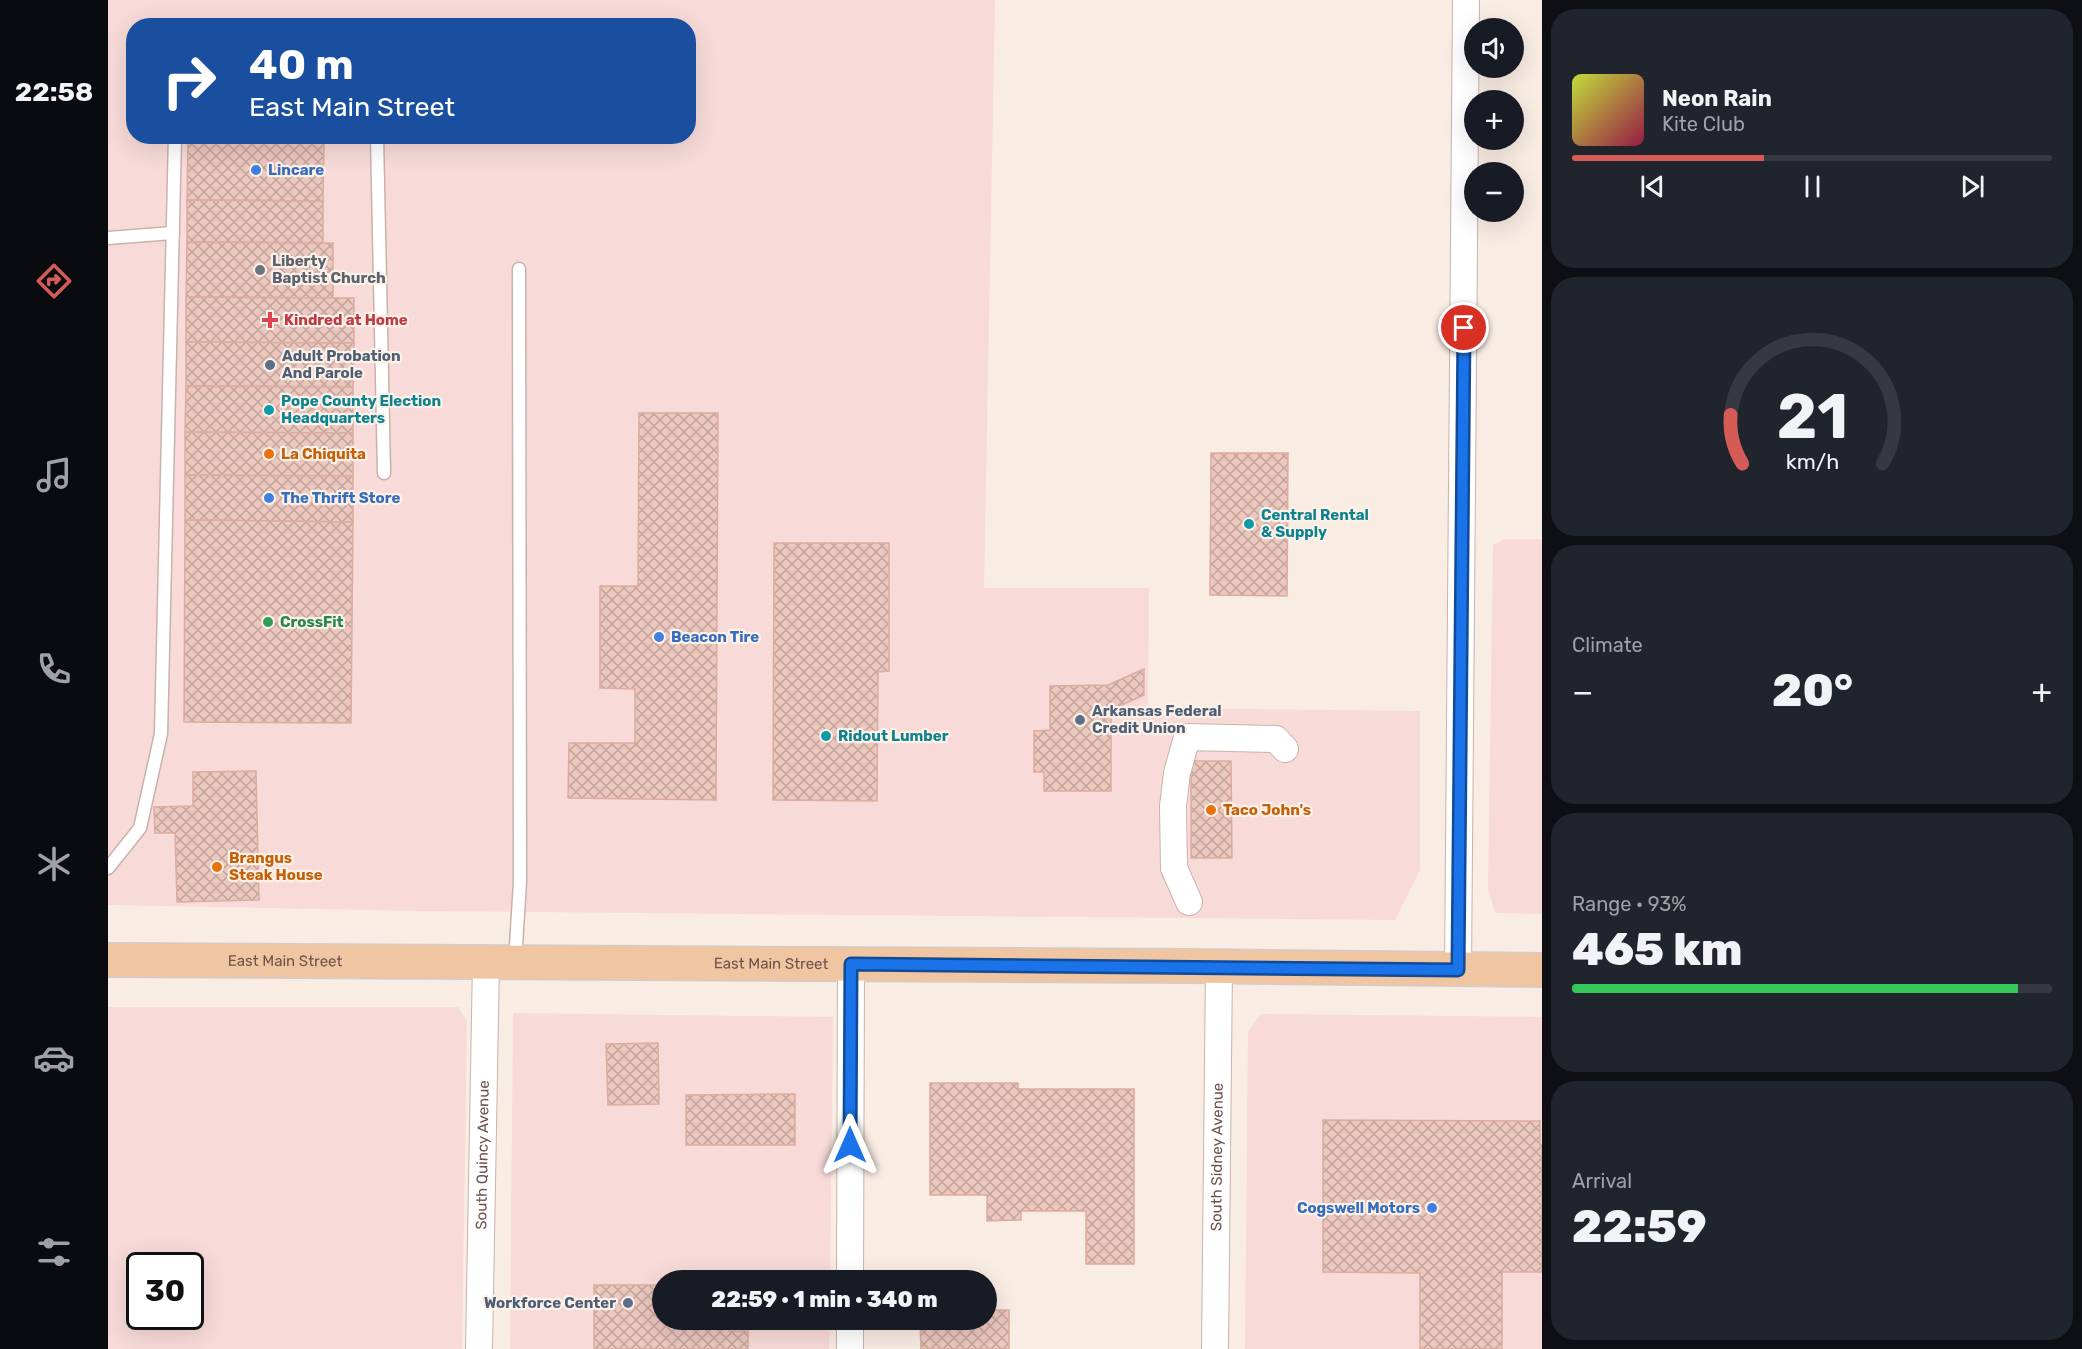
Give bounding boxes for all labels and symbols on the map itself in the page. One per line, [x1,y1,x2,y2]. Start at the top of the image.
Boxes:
place label: Lincare [268,161,324,179]
marker: Lincare [249,163,263,177]
place label: Liberty Baptist Church [272,252,386,287]
marker: Liberty Baptist Church [253,263,267,277]
pin [1438,302,1489,353]
marker: Kindred at Home [261,311,279,329]
place label: Kindred at Home [284,311,408,329]
place label: Adult Probation And Parole [282,347,401,382]
marker: Adult Probation And Parole [263,358,277,372]
place label: Pope County Election Headquarters [281,392,441,427]
marker: Pope County Election Headquarters [262,403,276,417]
place label: La Chiquita [281,445,366,463]
marker: La Chiquita [262,447,276,461]
place label: The Thrift Store [281,489,400,507]
marker: The Thrift Store [262,491,276,505]
place label: Central Rental & Supply [1261,506,1369,541]
marker: Central Rental & Supply [1242,517,1256,531]
place label: CrossFit [280,613,344,631]
marker: CrossFit [261,615,275,629]
place label: Beacon Tire [671,628,759,646]
marker: Beacon Tire [652,630,666,644]
place label: Arkansas Federal Credit Union [1092,702,1222,737]
marker: Arkansas Federal Credit Union [1073,713,1087,727]
place label: Ridout Lumber [838,727,949,745]
marker: Ridout Lumber [819,729,833,743]
place label: Taco John's [1223,801,1311,819]
marker: Taco John's [1204,803,1218,817]
place label: Brangus Steak House [229,849,323,884]
marker: Brangus Steak House [210,860,224,874]
street label: East Main Street [228,952,342,970]
street label: East Main Street [714,954,828,973]
street label: South Quincy Avenue [472,1080,493,1230]
street label: South Sidney Avenue [1207,1083,1227,1231]
position arrow [818,1113,882,1177]
place label: Cogswell Motors [1297,1199,1420,1217]
marker: Cogswell Motors [1425,1201,1439,1215]
speed limit sign: 30 [126,1252,204,1330]
place label: Workforce Center [484,1294,616,1312]
marker: Workforce Center [621,1296,635,1310]

